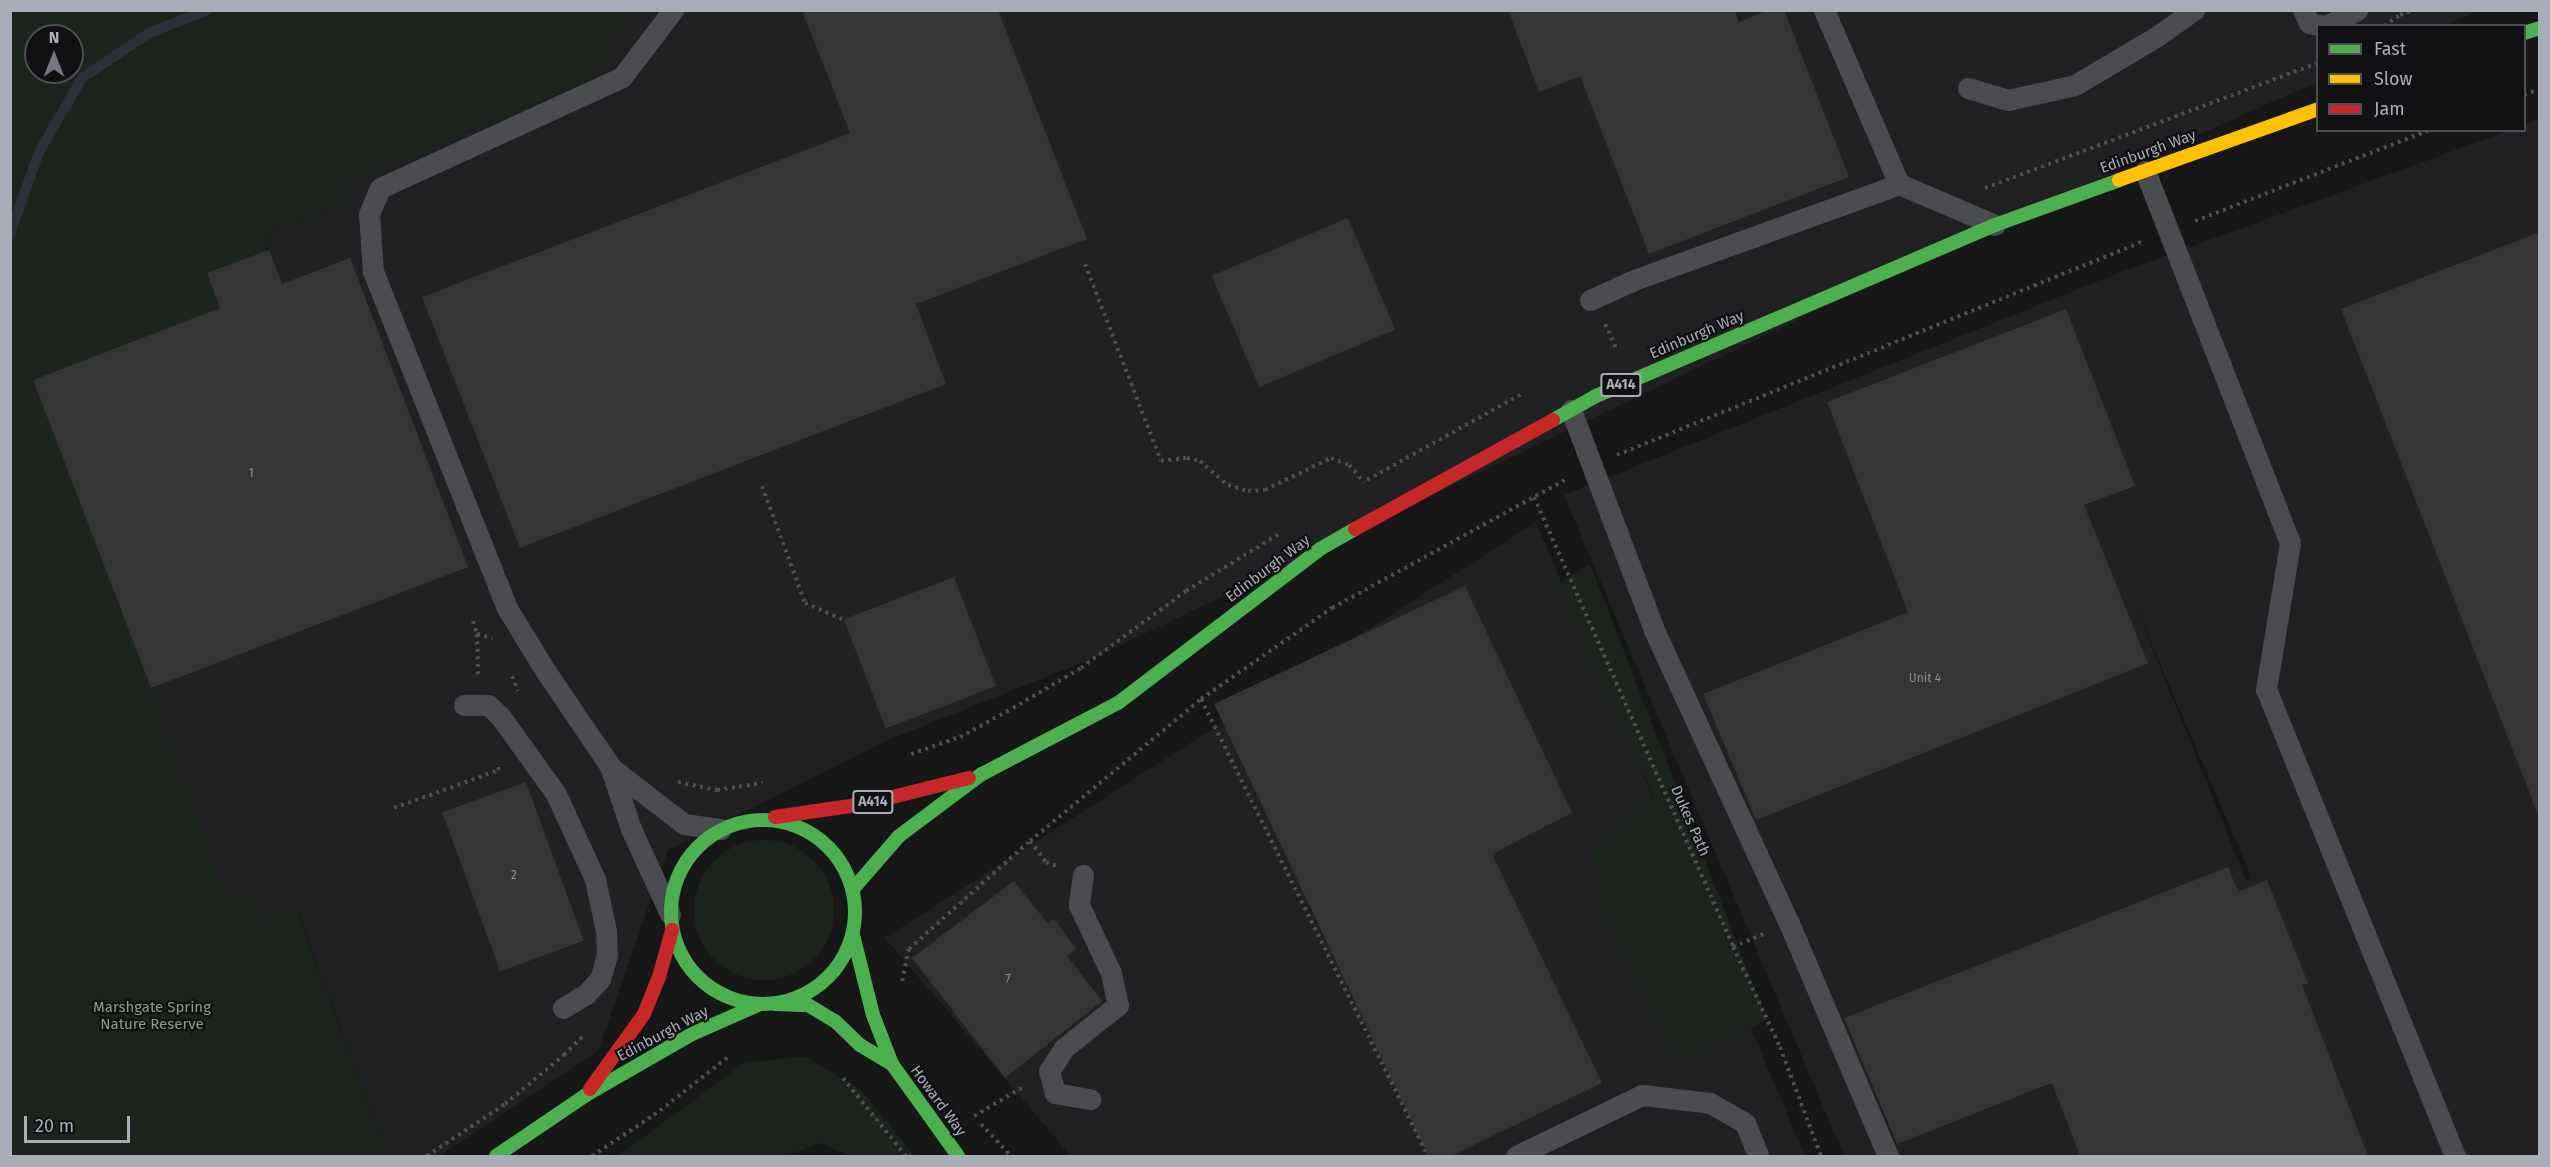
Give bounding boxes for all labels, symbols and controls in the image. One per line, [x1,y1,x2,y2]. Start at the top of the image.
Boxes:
north arrow [24,24,84,84]
legend [2316,24,2526,132]
text: N [49,28,59,47]
text: Fast [2374,38,2406,60]
text: Slow [2374,68,2412,90]
text: Jam [2374,98,2405,120]
street label: Edinburgh Way [2098,126,2198,178]
street label: Edinburgh Way [1647,307,1747,363]
road number: A414 [1600,374,1642,396]
house number: 1 [248,467,254,481]
street label: Edinburgh Way [1222,531,1314,607]
house number: Unit 4 [1909,672,1941,686]
street label: Dukes Path [1666,783,1714,859]
road number: A414 [852,791,894,813]
house number: 2 [511,869,517,883]
house number: 7 [1005,973,1011,987]
park label: Marshgate Spring Nature Reserve [93,998,211,1033]
street label: Edinburgh Way [614,1002,712,1066]
street label: Howard Way [906,1062,970,1140]
scale bar [27,1104,134,1142]
text: 20 m [35,1115,74,1137]

